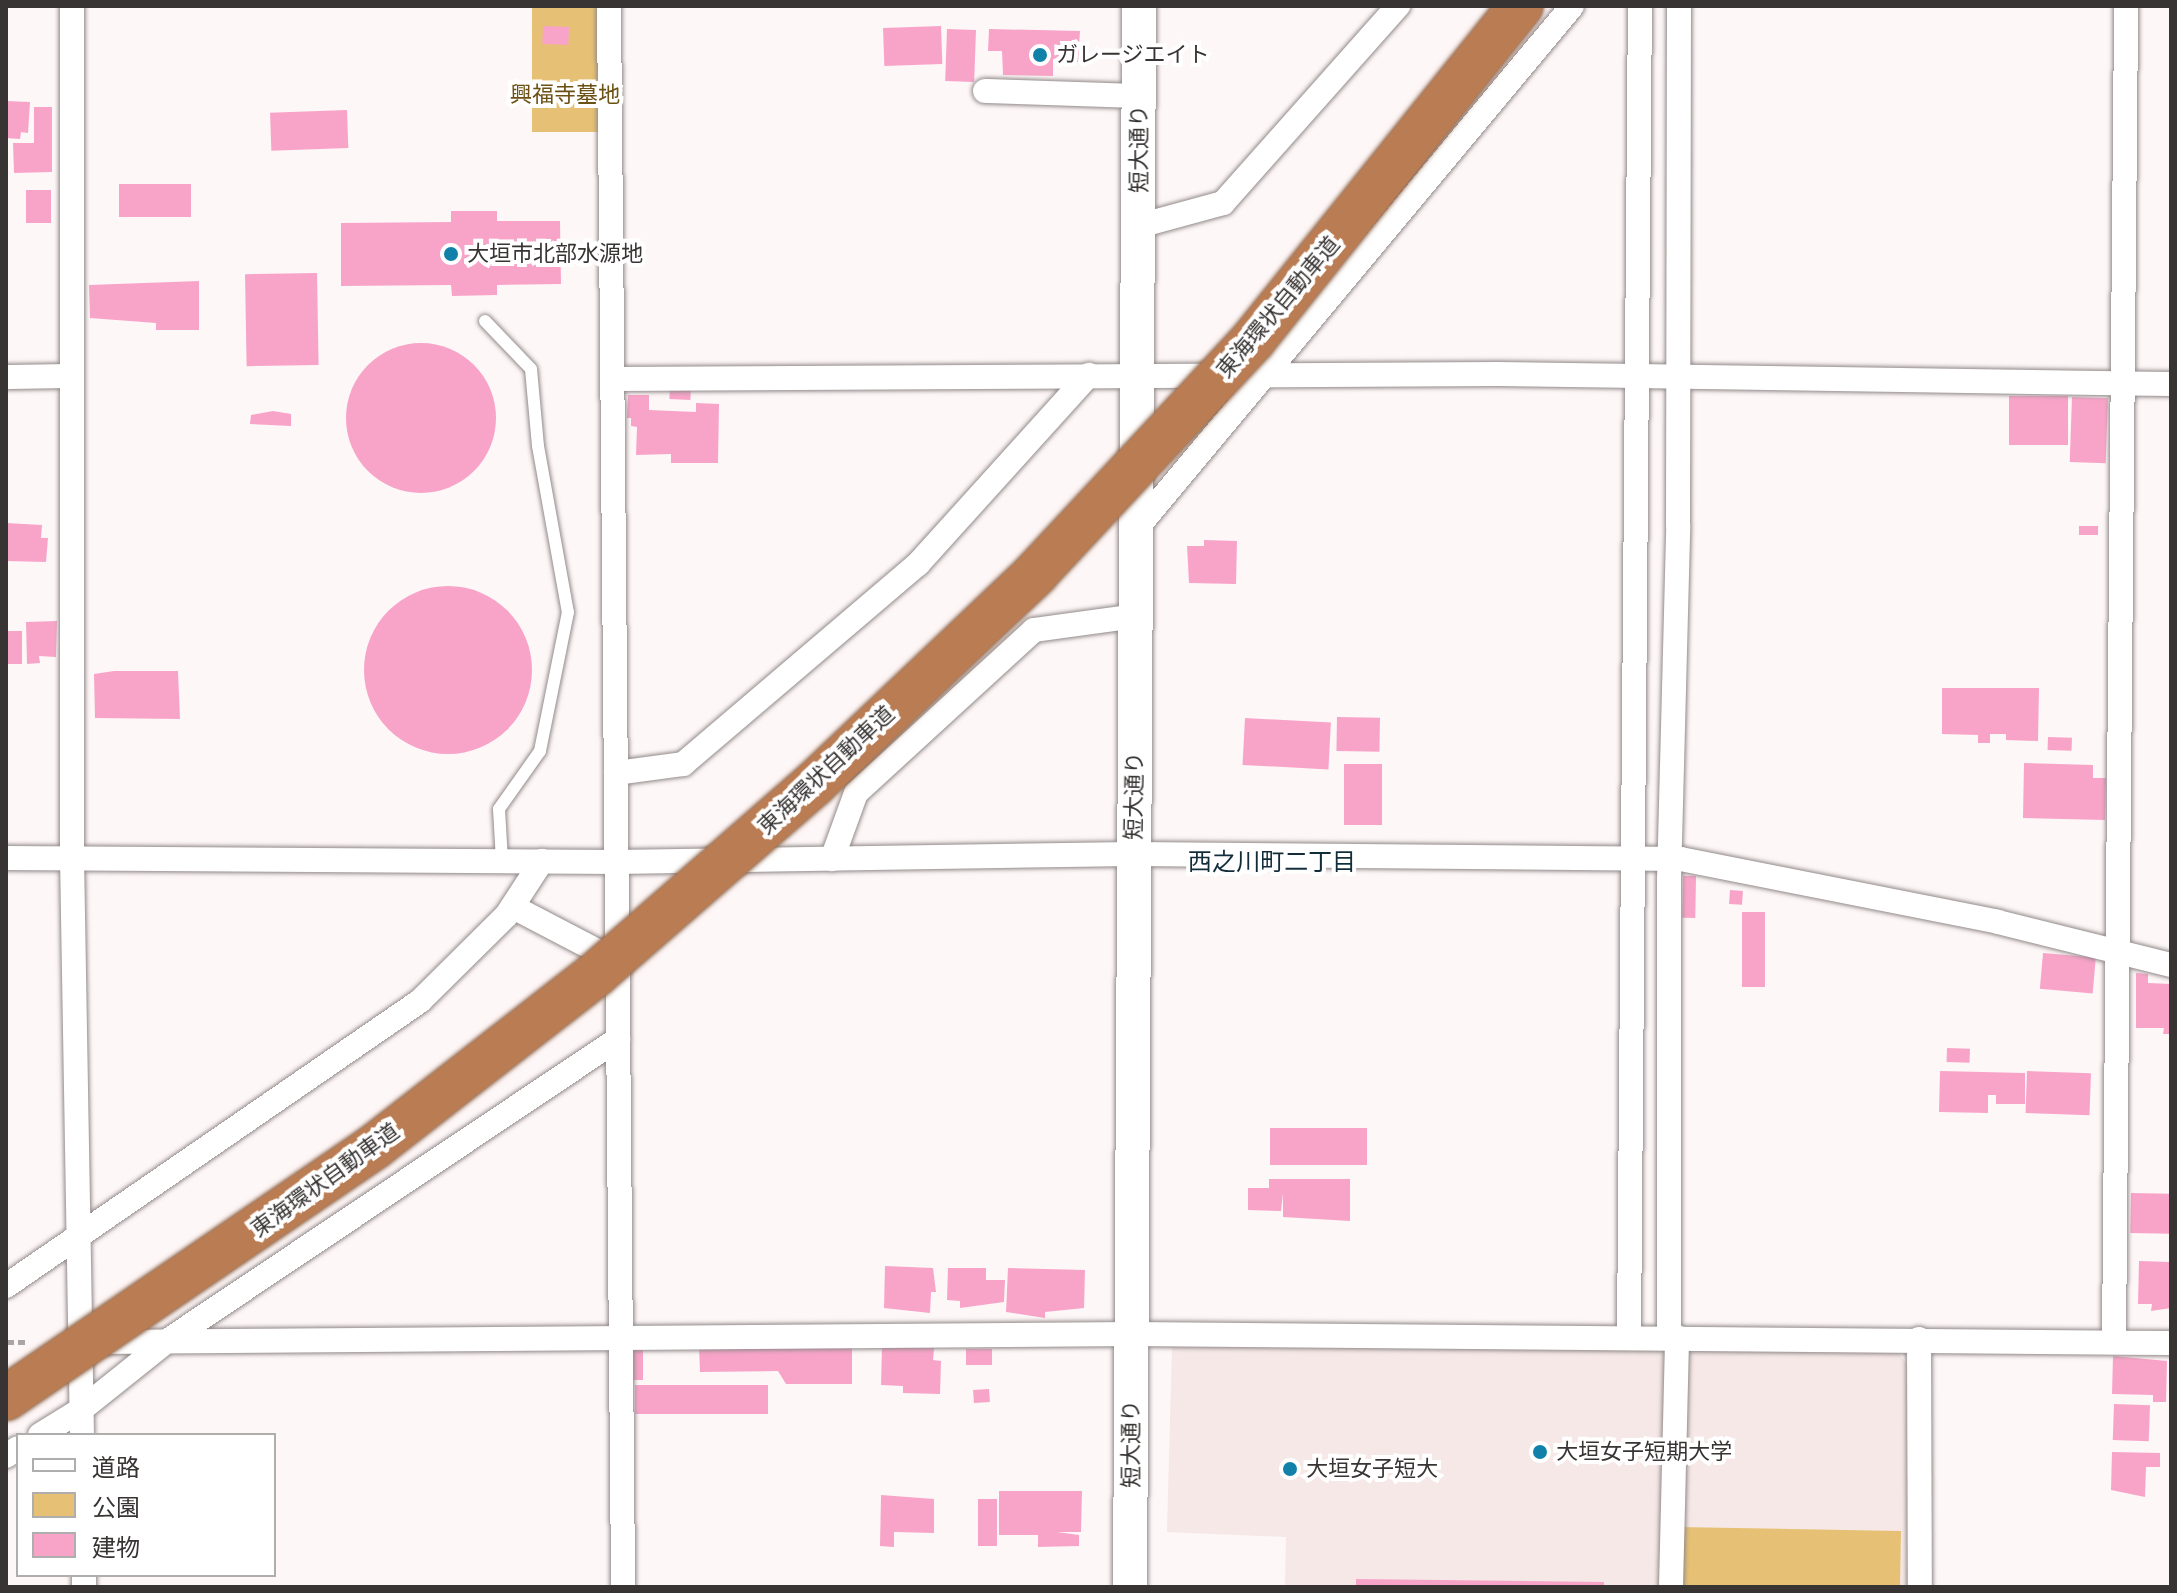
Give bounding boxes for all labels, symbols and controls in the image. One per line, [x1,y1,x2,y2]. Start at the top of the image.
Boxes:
place label: ガレージエイト [1056,42,1210,68]
marker: ガレージエイト [1031,46,1049,64]
park label: 興福寺墓地 [510,82,620,108]
street label: 短大通り [1126,105,1152,193]
street label: 東海環状自動車道 [1211,231,1345,383]
place label: 大垣市北部水源地 [467,241,643,267]
marker: 大垣市北部水源地 [442,245,460,263]
street label: 東海環状自動車道 [753,700,899,840]
street label: 短大通り [1120,752,1148,840]
district label: 西之川町二丁目 [1188,849,1356,877]
street label: 東海環状自動車道 [246,1118,404,1242]
street label: 短大通り [1118,1400,1144,1488]
legend [16,1433,276,1577]
place label: 大垣女子短期大学 [1556,1439,1732,1465]
marker: 大垣女子短期大学 [1531,1443,1549,1461]
text: 道路 [92,1454,140,1482]
place label: 大垣女子短大 [1306,1456,1438,1482]
marker: 大垣女子短大 [1281,1460,1299,1478]
text: 公園 [92,1494,140,1522]
text: 建物 [92,1534,140,1562]

